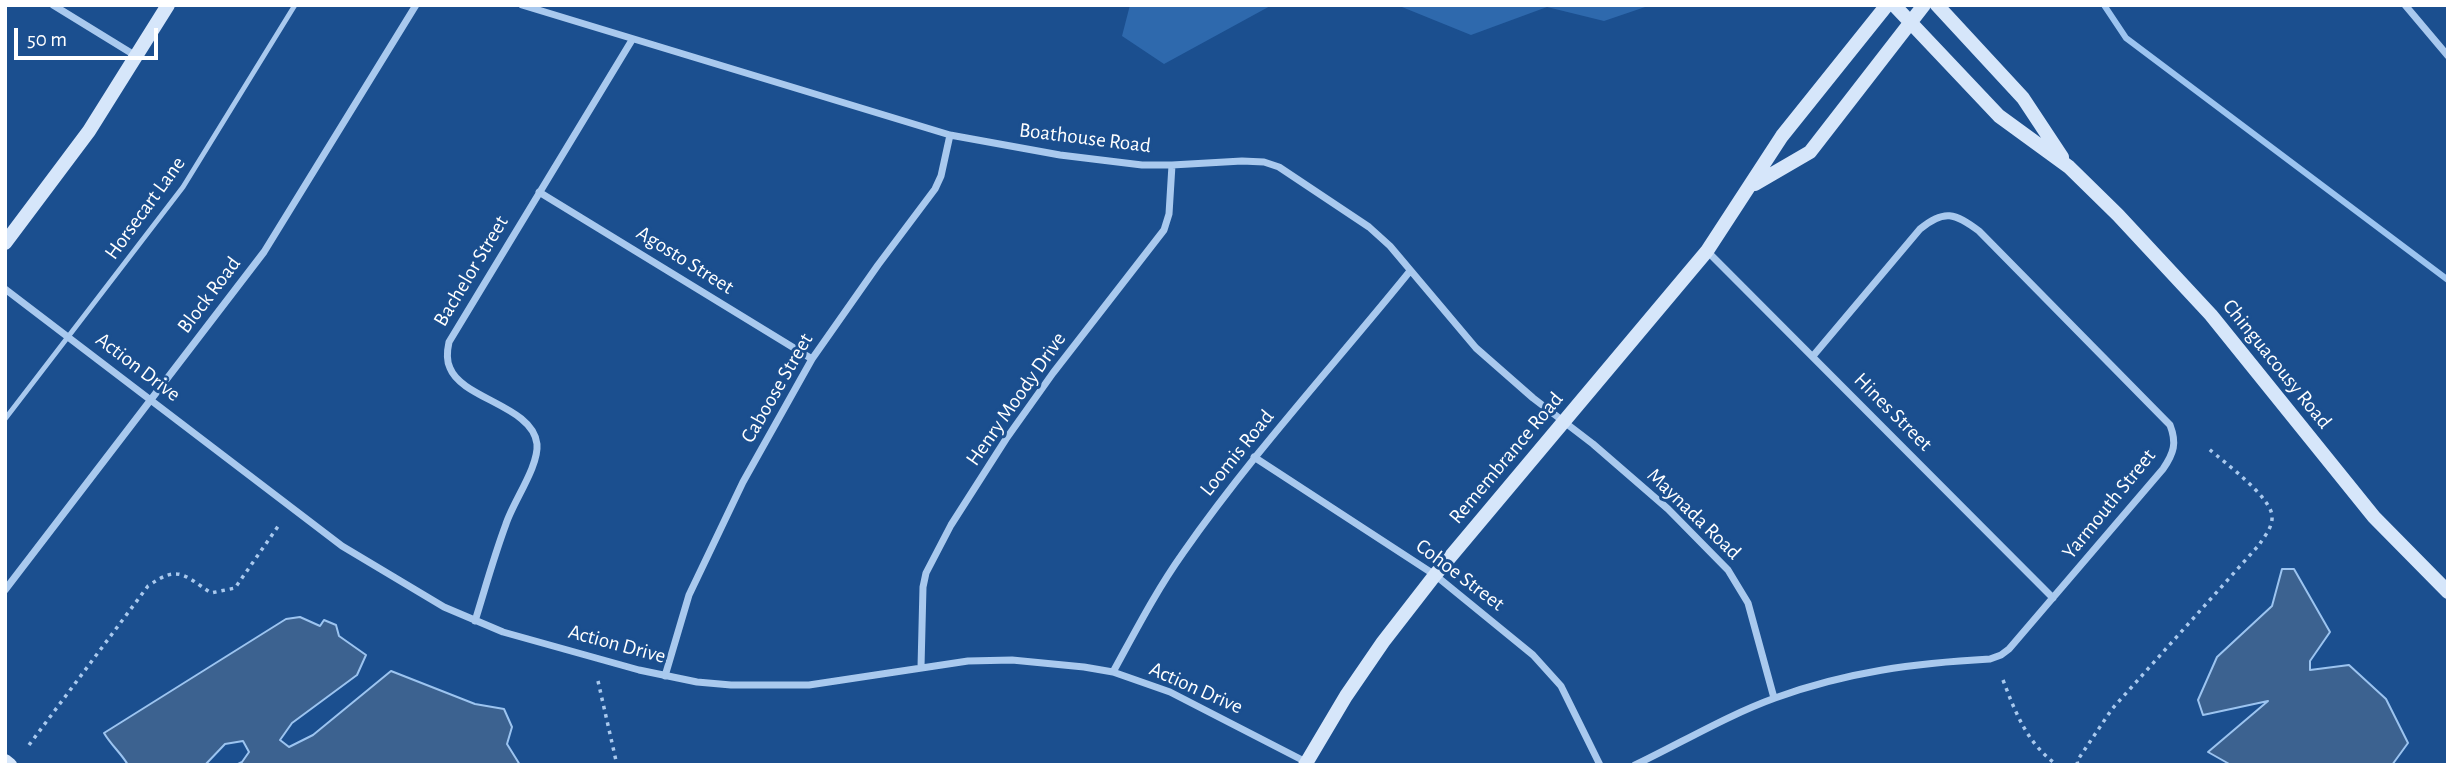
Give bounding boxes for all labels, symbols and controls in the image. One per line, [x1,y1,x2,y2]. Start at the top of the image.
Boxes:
scale bar [18,14,161,58]
text: 50 m [27,29,67,50]
street label: Boathouse Road [1018,117,1152,159]
street label: Horsecart Lane [99,152,191,264]
street label: Bachelor Street [428,211,514,331]
street label: Agosto Street [632,220,738,300]
street label: Block Road [172,252,246,338]
street label: Chinguacousy Road [2217,294,2337,434]
street label: Action Drive [91,327,185,407]
street label: Henry Moody Drive [961,327,1071,471]
street label: Caboose Street [735,329,819,447]
street label: Hines Street [1849,368,1937,456]
street label: Remembrance Road [1444,387,1568,529]
street label: Loomis Road [1195,405,1279,501]
street label: Yarmouth Street [2057,444,2161,564]
street label: Maynada Road [1642,463,1746,565]
street label: Cohoe Street [1411,533,1509,617]
street label: Action Drive [566,619,668,669]
street label: Action Drive [1145,656,1247,720]

